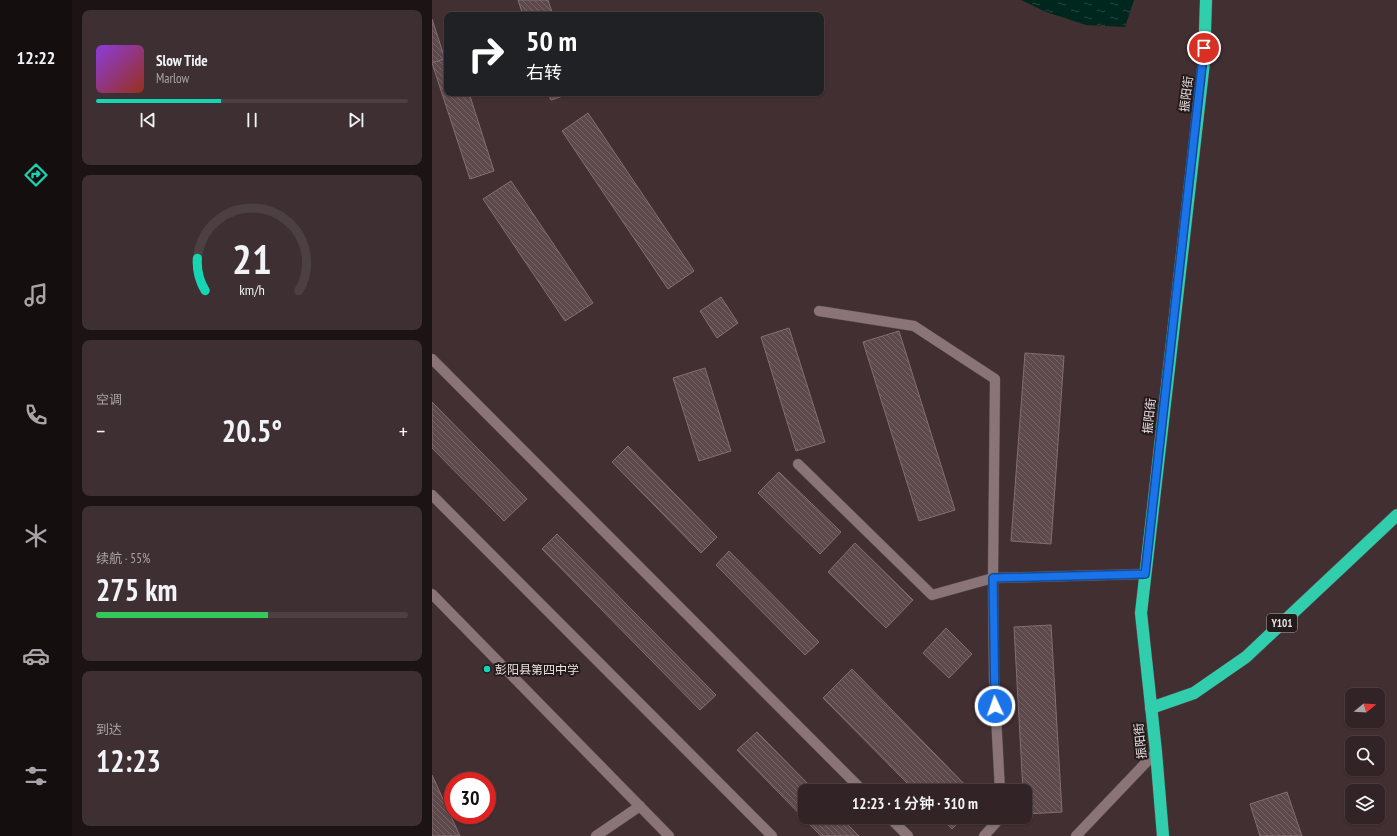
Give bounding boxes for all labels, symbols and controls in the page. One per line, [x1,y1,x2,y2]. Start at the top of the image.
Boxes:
text: 50 m [526,22,577,59]
icon: right [460,28,512,80]
pin [1187,31,1221,65]
icon: arrive [1193,37,1215,59]
text: 12:22 [17,46,55,69]
text: Slow Tide [156,51,208,70]
text: 右转 [526,61,562,84]
text: Marlow [156,70,189,87]
street label: 振阳街 [1176,75,1196,113]
icon: previous [137,109,159,131]
icon: pause [241,109,263,131]
icon: next [345,109,367,131]
icon: directions [22,161,50,189]
text: 21 [232,232,272,285]
text: km/h [239,279,265,298]
icon: music [22,281,50,309]
text: 空调 [96,391,122,408]
street label: 振阳街 [1140,397,1158,435]
icon: phone [22,401,50,429]
text: 20.5° [222,411,282,450]
text: − [96,417,105,445]
text: + [399,417,408,445]
icon: climate [22,522,50,550]
text: 续航 · 55% [96,550,150,567]
text: 275 km [96,570,177,609]
road number: Y101 [1267,614,1297,632]
icon: car [22,642,50,670]
place label: 彭阳县第四中学 [495,662,579,677]
marker: 彭阳县第四中学 [482,664,492,674]
position arrow [974,685,1016,727]
north arrow [1345,688,1385,728]
map controls [1345,688,1385,824]
text: 到达 [96,721,122,738]
street label: 振阳街 [1131,722,1149,760]
button: search [1345,736,1385,776]
text: 12:23 [96,741,161,780]
icon: filters [22,762,50,790]
speed limit sign: 30 [444,772,496,824]
button: layers [1345,784,1385,824]
text: 12:23 · 1 分钟 · 310 m [852,794,978,813]

